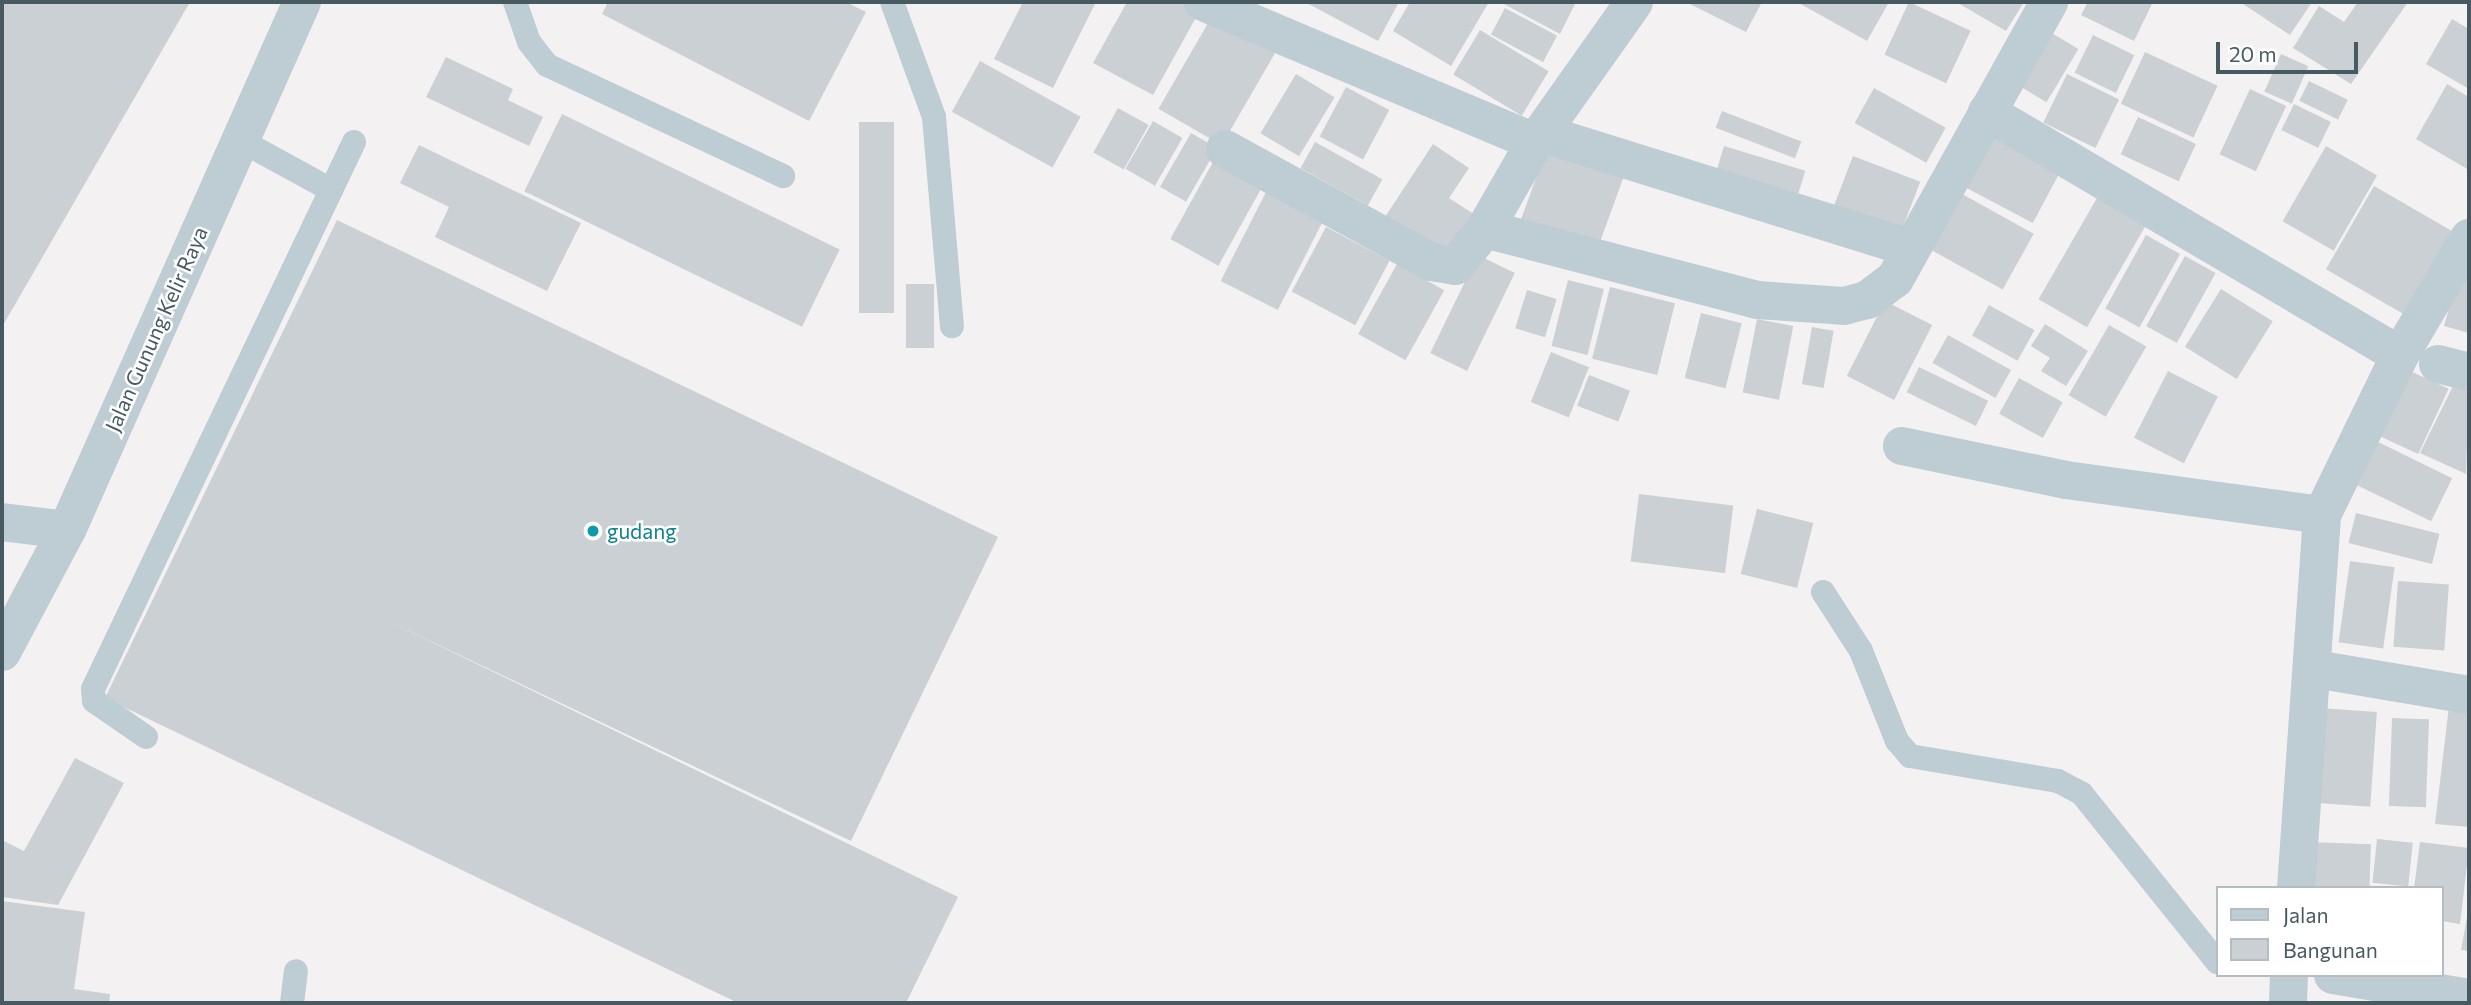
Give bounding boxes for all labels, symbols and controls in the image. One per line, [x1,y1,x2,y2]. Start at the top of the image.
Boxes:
scale bar [2219,28,2361,72]
text: 20 m [2229,41,2277,66]
street label: Jalan Gunung Kelir Raya [99,223,213,435]
place label: gudang [607,518,677,544]
marker: gudang [585,523,601,539]
legend [2216,886,2443,977]
text: Jalan [2283,902,2328,927]
text: Bangunan [2283,937,2378,962]

